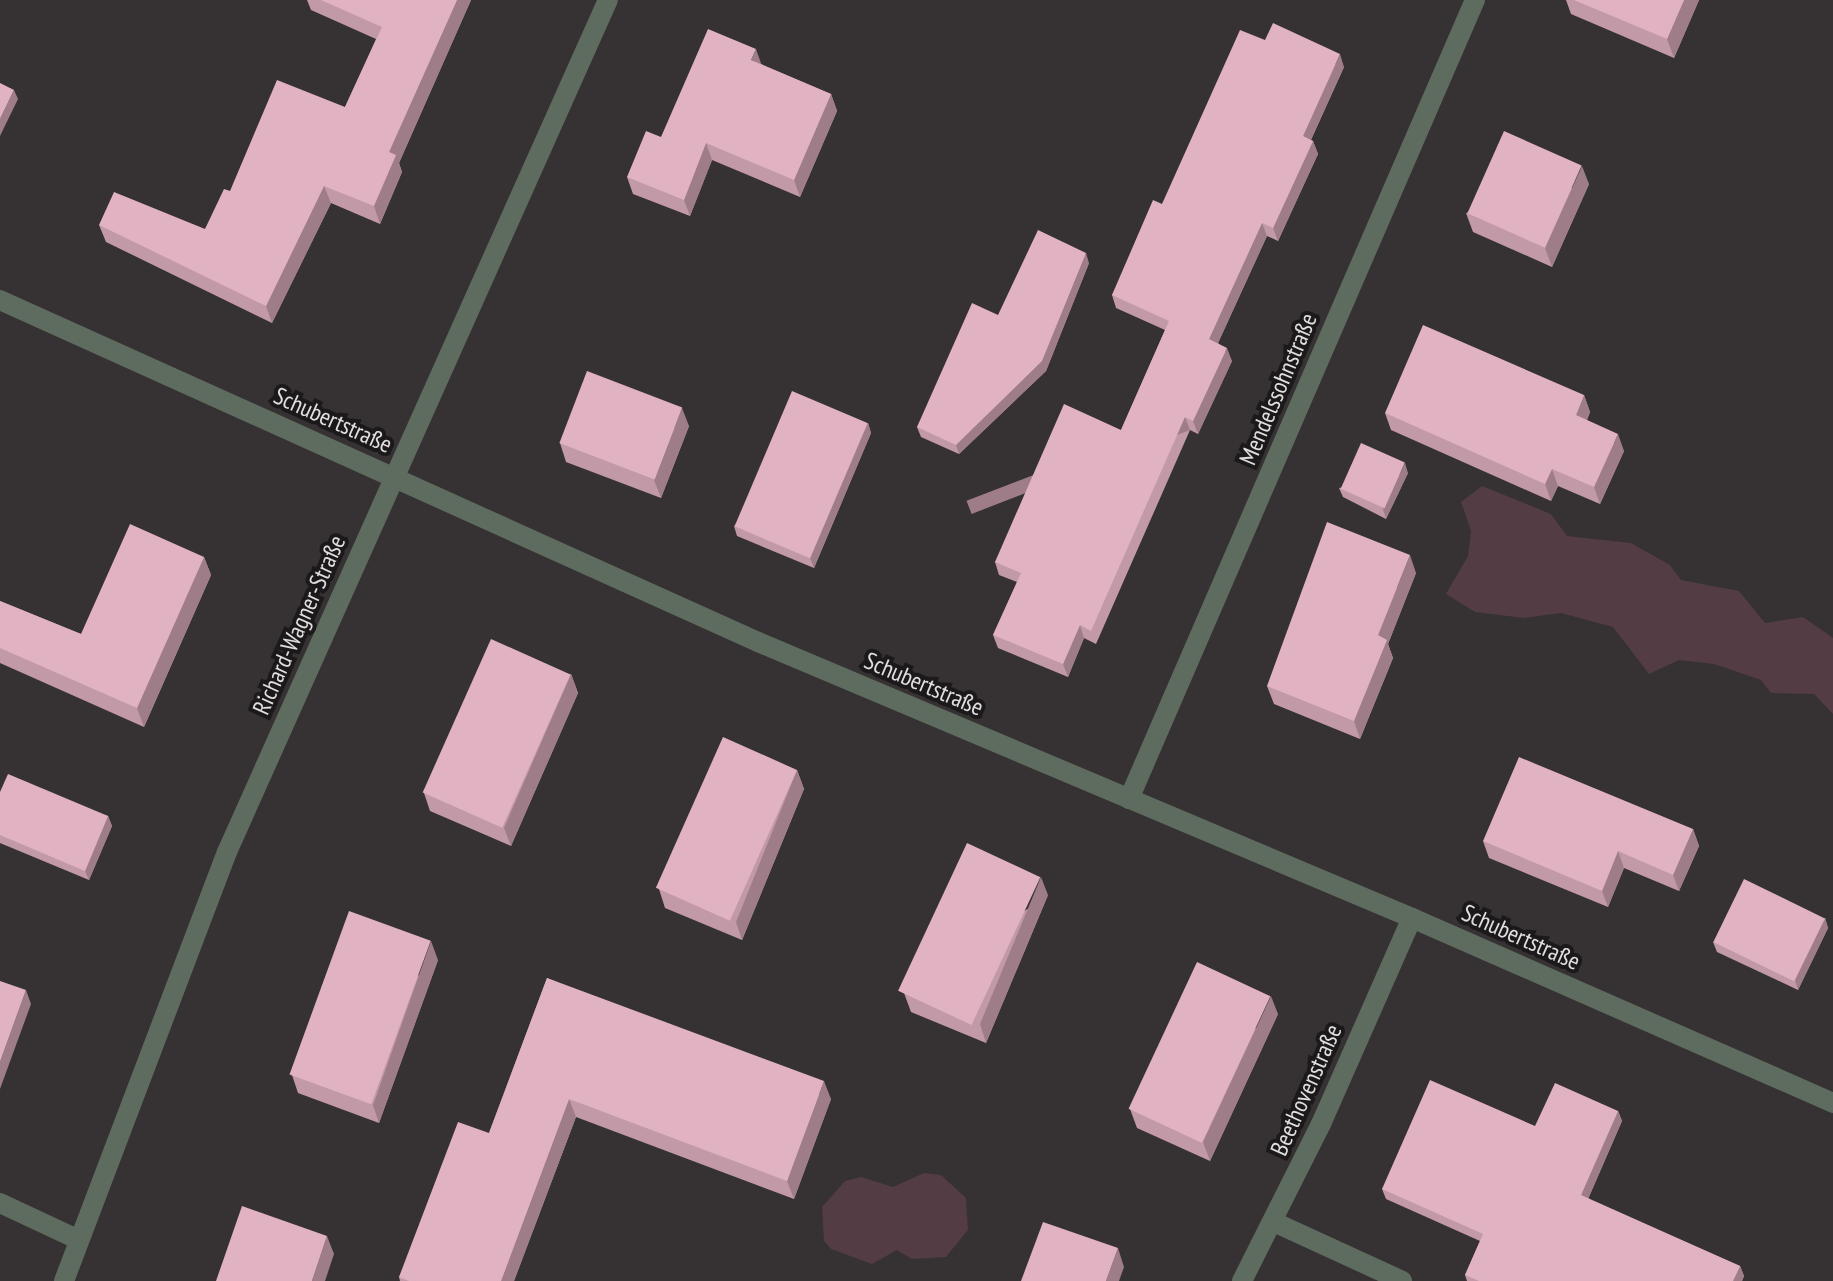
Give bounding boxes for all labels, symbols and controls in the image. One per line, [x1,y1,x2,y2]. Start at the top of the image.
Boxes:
street label: Mendelssohnstraße [1233,309,1323,469]
street label: Schubertstraße [269,381,397,459]
street label: Richard-Wagner-Straße [247,531,351,719]
street label: Schubertstraße [860,646,988,722]
street label: Schubertstraße [1457,898,1585,976]
street label: Beethovenstraße [1264,1020,1348,1160]

